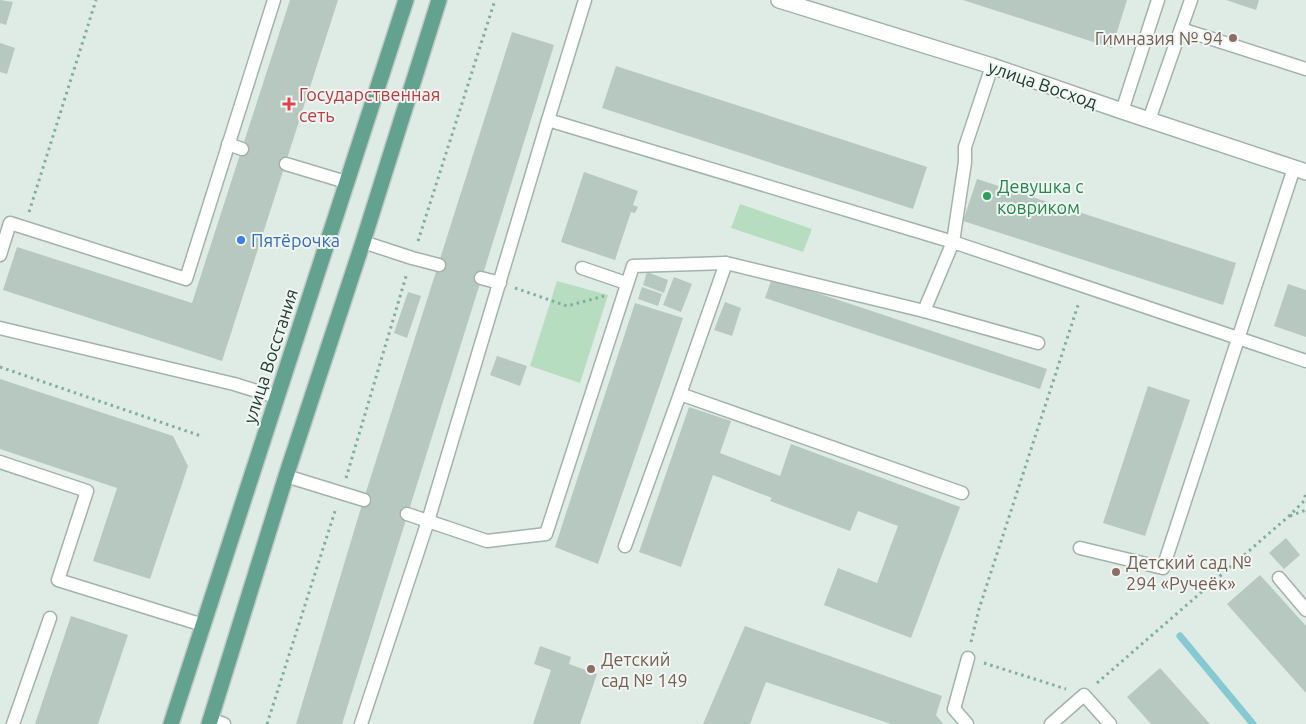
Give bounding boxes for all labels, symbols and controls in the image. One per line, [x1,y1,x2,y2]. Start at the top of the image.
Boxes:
place label: Гимназия № 94 [1095,28,1223,48]
marker: Гимназия № 94 [1227,32,1239,44]
street label: улица Восход [986,56,1101,112]
place label: Государственная сеть [299,84,440,125]
marker: Государственная сеть [283,98,295,110]
place label: Девушка с ковриком [997,176,1084,217]
marker: Девушка с ковриком [981,190,993,202]
place label: Пятёрочка [251,230,340,250]
marker: Пятёрочка [235,234,247,246]
street label: улица Восстания [239,286,301,426]
place label: Детский сад № 294 «Ручеёк» [1126,552,1252,593]
marker: Детский сад № 294 «Ручеёк» [1110,566,1122,578]
place label: Детский сад № 149 [601,649,688,690]
marker: Детский сад № 149 [585,663,597,675]

